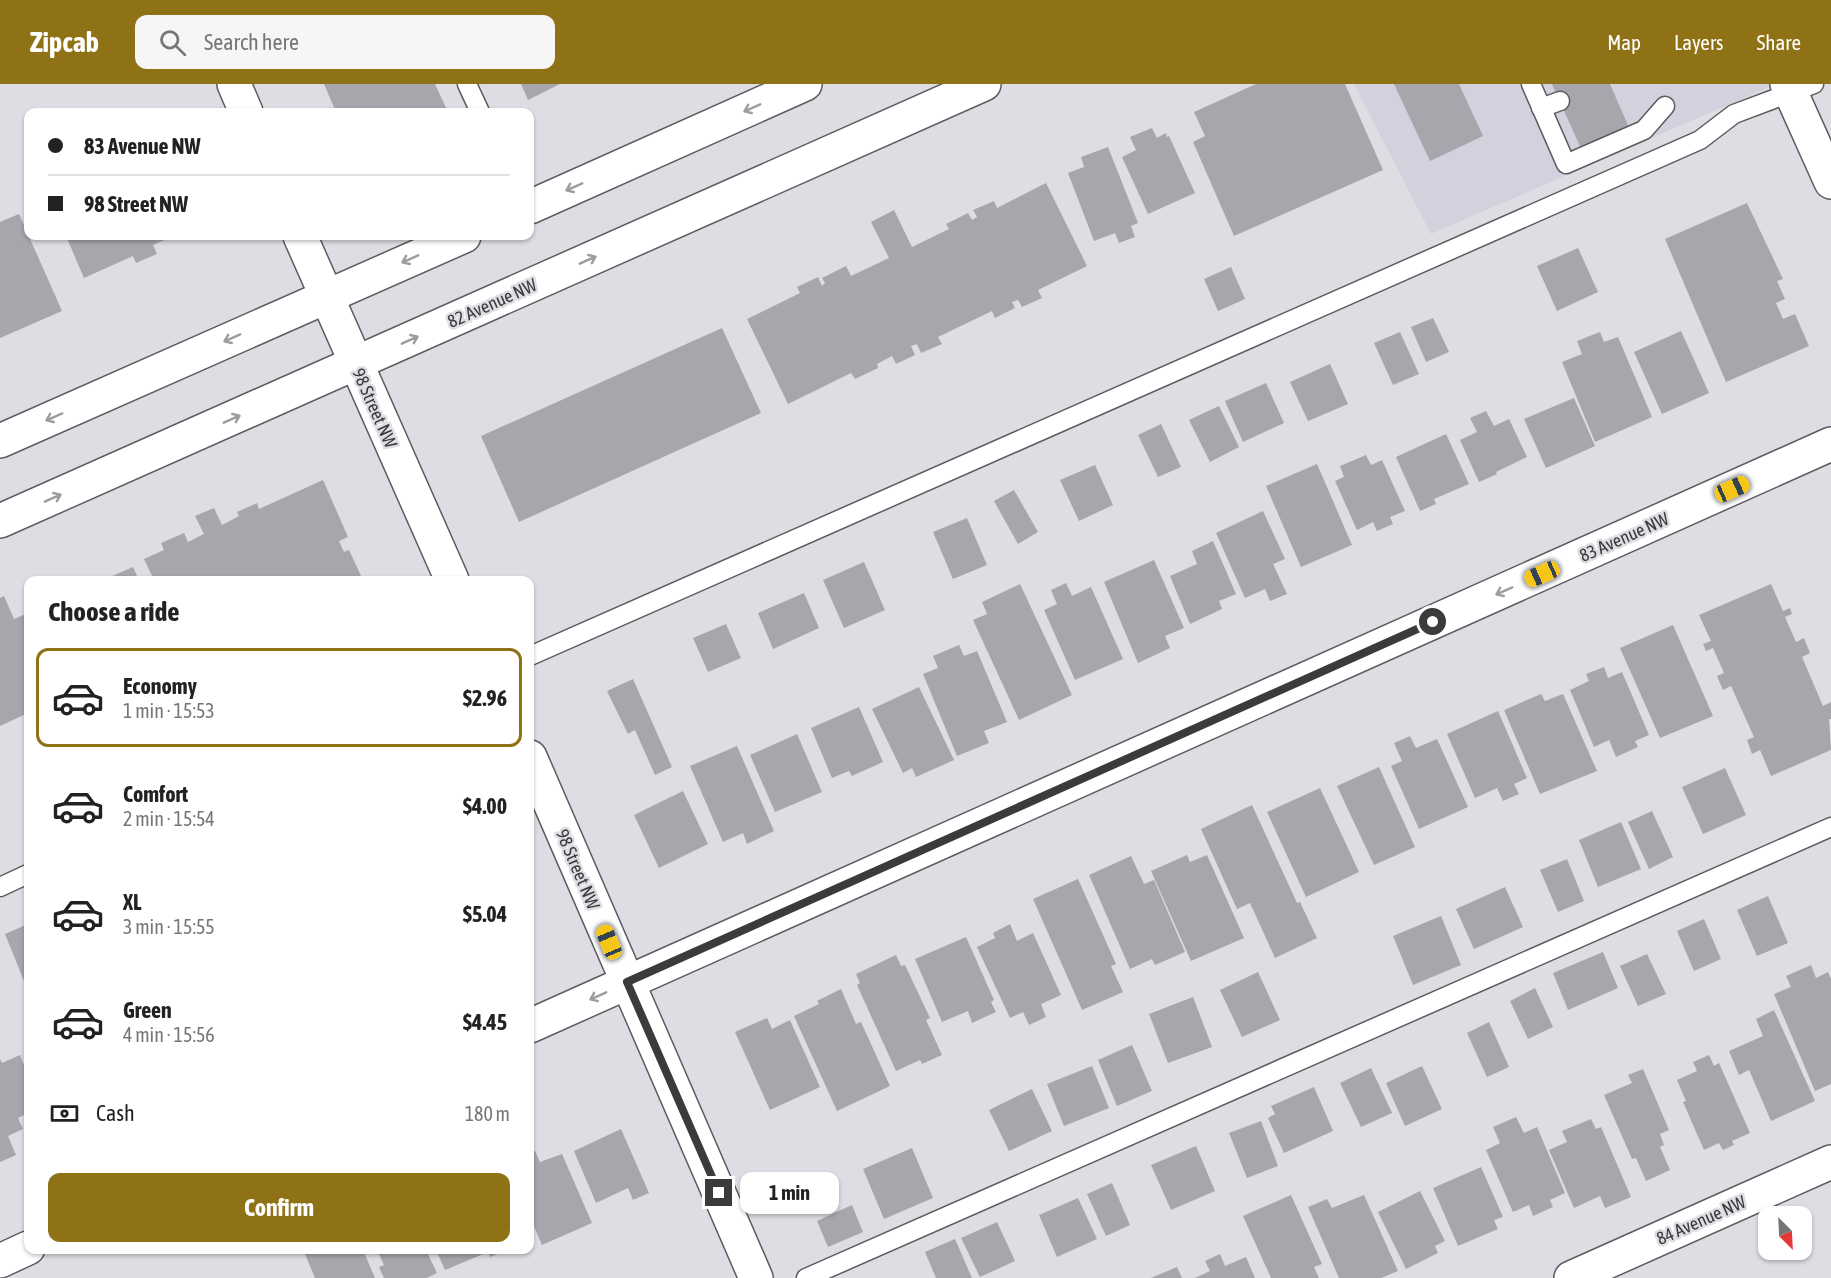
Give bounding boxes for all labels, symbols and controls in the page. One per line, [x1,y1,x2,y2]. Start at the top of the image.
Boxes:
search box [135,15,555,69]
text: Zipcab [30,26,99,58]
icon: search [156,26,189,59]
text: Search here [204,29,299,55]
text: Map [1607,30,1641,54]
text: Layers [1674,30,1724,54]
text: Share [1757,30,1801,54]
one-way arrow [743,102,761,114]
text: 83 Avenue NW [84,133,201,159]
one-way arrow [565,182,583,193]
text: 98 Street NW [84,191,188,217]
one-way arrow [402,254,420,265]
one-way arrow [579,254,597,266]
street label: 82 Avenue NW [444,274,540,332]
one-way arrow [224,333,242,344]
one-way arrow [401,333,419,344]
street label: 98 Street NW [348,365,402,451]
one-way arrow [222,412,240,424]
one-way arrow [45,413,63,424]
car [1712,473,1752,505]
one-way arrow [44,491,62,503]
street label: 83 Avenue NW [1576,508,1672,566]
car [1522,558,1562,590]
one-way arrow [1496,585,1514,597]
text: Choose a ride [48,596,180,627]
route start [1419,608,1446,635]
icon: car [51,671,105,725]
text: Economy [123,673,197,699]
text: $2.96 [463,685,507,711]
text: 1 min · 15:53 [123,699,215,722]
icon: car [51,779,105,833]
text: Comfort [123,781,188,807]
text: $4.00 [463,793,507,819]
text: 2 min · 15:54 [123,807,215,830]
street label: 98 Street NW [552,826,604,912]
icon: car [51,887,105,941]
text: XL [123,889,141,915]
text: $5.04 [463,901,507,927]
text: 3 min · 15:55 [123,915,215,938]
car [594,922,624,962]
one-way arrow [589,990,607,1002]
icon: car [51,995,105,1049]
text: Green [123,997,172,1023]
text: $4.45 [463,1009,507,1035]
text: 4 min · 15:56 [123,1023,215,1046]
icon: cash [48,1097,81,1130]
text: Cash [96,1100,135,1126]
text: 180 m [465,1102,510,1125]
callout: 1 min [740,1172,839,1214]
button: Confirm [48,1173,510,1242]
route end [705,1179,732,1206]
text: 1 min [769,1181,810,1204]
street label: 84 Avenue NW [1653,1191,1749,1249]
north arrow [1758,1206,1812,1260]
map controls [1758,1206,1812,1260]

